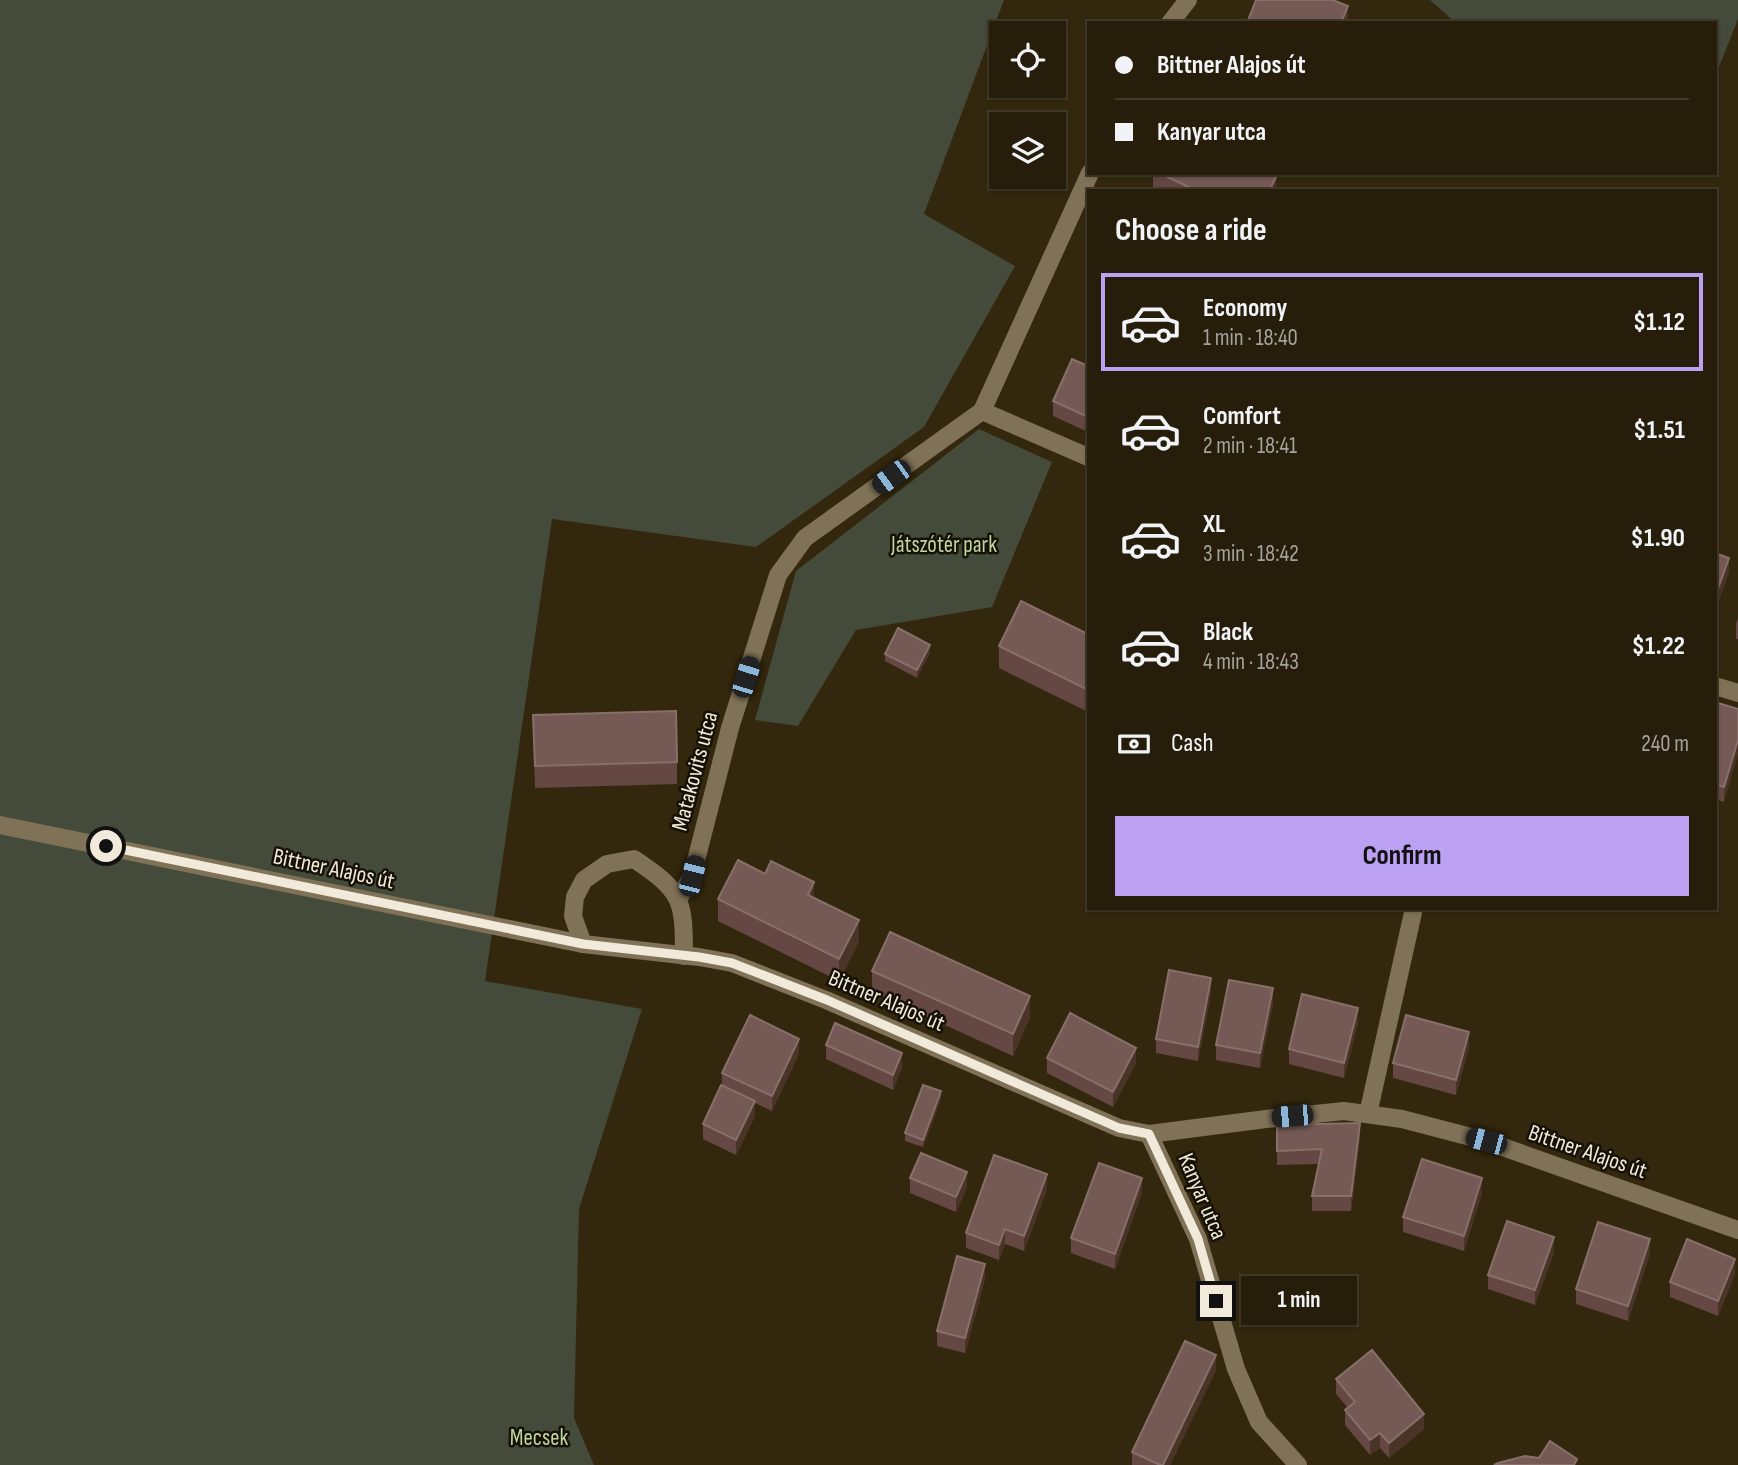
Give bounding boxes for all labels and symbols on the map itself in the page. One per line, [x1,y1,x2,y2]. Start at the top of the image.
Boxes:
car [868,456,915,498]
park label: Játszótér park [890,531,997,559]
car [730,654,763,700]
street label: Matakovits utca [666,709,724,834]
route start [90,830,122,862]
street label: Bittner Alajos út [271,842,397,895]
car [677,853,708,899]
street label: Bittner Alajos út [824,964,949,1038]
car [1271,1104,1314,1128]
street label: Bittner Alajos út [1525,1119,1651,1185]
car [1463,1125,1510,1157]
street label: Kanyar utca [1171,1149,1233,1244]
callout: 1 min [1240,1276,1356,1326]
route end [1200,1285,1232,1317]
park label: Mecsek [510,1424,568,1452]

